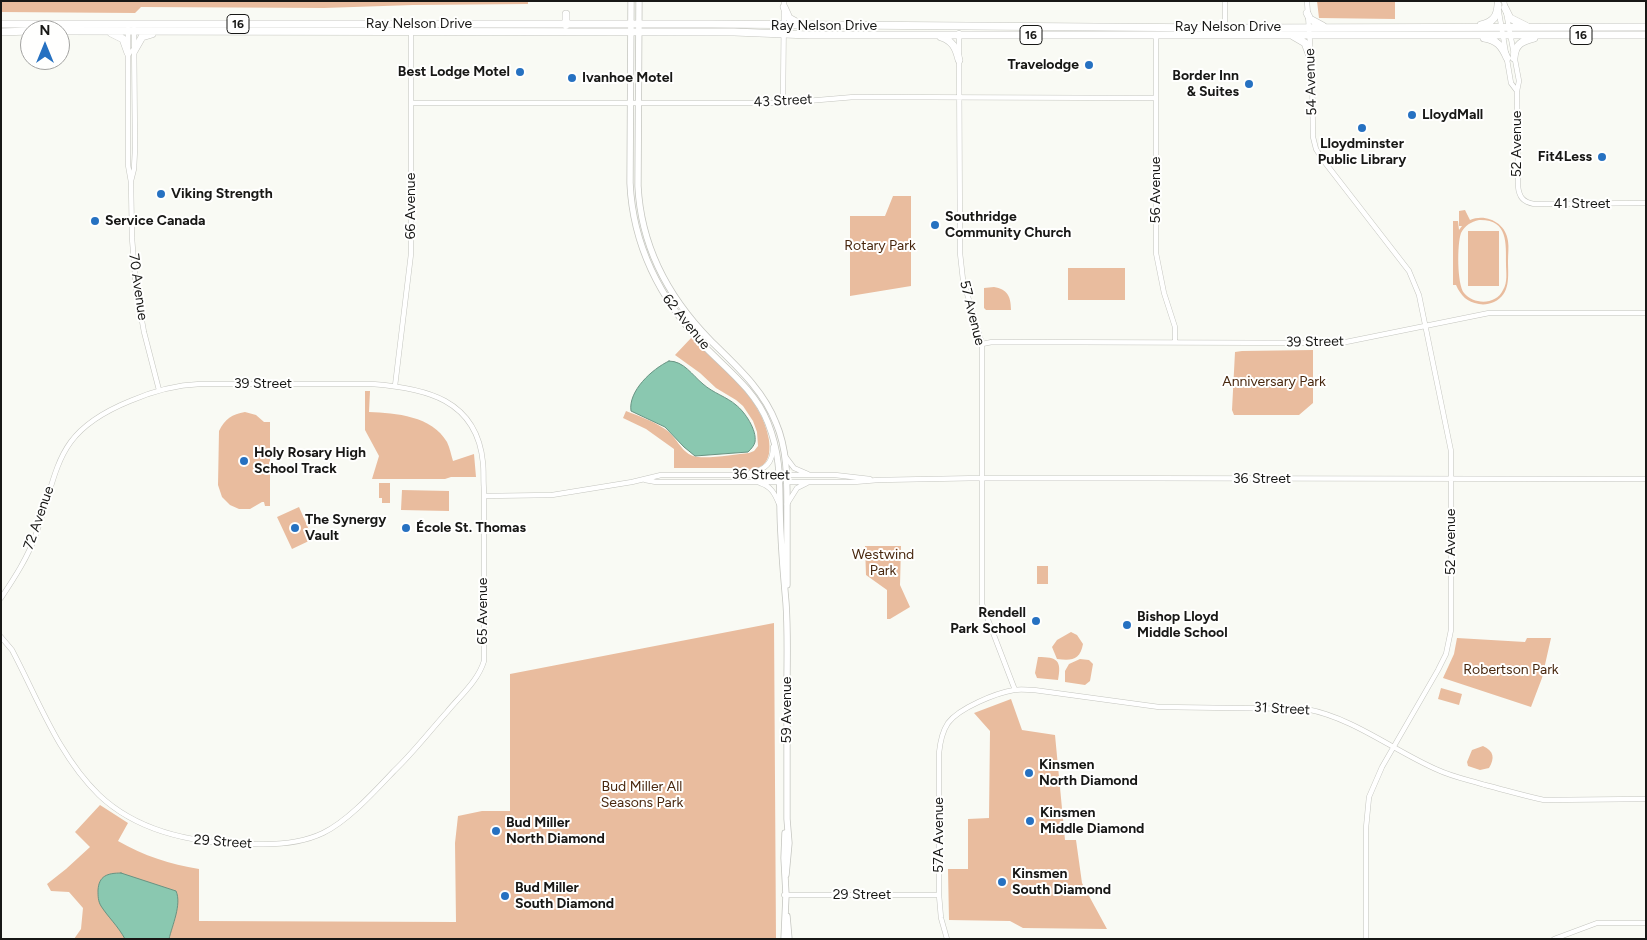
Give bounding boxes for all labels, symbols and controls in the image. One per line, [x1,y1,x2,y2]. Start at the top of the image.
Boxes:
road number: 16 [227,14,249,34]
street label: Ray Nelson Drive [366,16,472,32]
street label: Ray Nelson Drive [771,18,877,34]
street label: Ray Nelson Drive [1175,19,1281,35]
north arrow [20,20,70,70]
text: N [40,22,50,39]
road number: 16 [1020,26,1042,44]
road number: 16 [1570,26,1592,44]
street label: 54 Avenue [1301,48,1321,116]
place label: Travelodge [1007,57,1079,73]
marker: Travelodge [1083,59,1095,71]
place label: Best Lodge Motel [398,64,510,80]
marker: Best Lodge Motel [514,66,526,78]
place label: Border Inn & Suites [1172,68,1239,100]
place label: Ivanhoe Motel [582,70,673,86]
marker: Ivanhoe Motel [566,72,578,84]
marker: Border Inn & Suites [1243,78,1255,90]
street label: 43 Street [753,91,813,111]
place label: LloydMall [1422,107,1483,123]
marker: LloydMall [1406,109,1418,121]
street label: 52 Avenue [1509,111,1525,177]
marker: Lloydminster Public Library [1356,122,1368,134]
place label: Lloydminster Public Library [1318,136,1406,168]
place label: Fit4Less [1538,149,1592,165]
marker: Fit4Less [1596,151,1608,163]
street label: 56 Avenue [1148,157,1164,223]
street label: 66 Avenue [403,173,419,239]
place label: Viking Strength [171,186,273,202]
marker: Viking Strength [155,188,167,200]
street label: 41 Street [1553,196,1611,212]
place label: Southridge Community Church [945,209,1071,242]
place label: Service Canada [105,213,206,229]
marker: Service Canada [89,215,101,227]
marker: Southridge Community Church [929,219,941,231]
park label: Rotary Park [844,238,916,254]
street label: 70 Avenue [125,253,151,321]
street label: 57 Avenue [956,279,988,347]
street label: 62 Avenue [659,291,713,353]
street label: 39 Street [1286,333,1344,351]
park label: Anniversary Park [1222,374,1326,390]
street label: 39 Street [234,376,292,392]
place label: Holy Rosary High School Track [254,445,366,478]
marker: Holy Rosary High School Track [238,455,250,467]
street label: 36 Street [732,466,790,484]
street label: 36 Street [1233,471,1291,487]
street label: 72 Avenue [20,484,58,552]
street label: 52 Avenue [1443,509,1459,575]
place label: The Synergy Vault [305,512,386,544]
place label: École St. Thomas [416,520,526,536]
marker: The Synergy Vault [289,522,301,534]
marker: École St. Thomas [400,522,412,534]
park label: Westwind Park [852,547,914,580]
street label: 65 Avenue [475,578,491,644]
place label: Rendell Park School [950,605,1026,638]
place label: Bishop Lloyd Middle School [1137,609,1228,642]
marker: Rendell Park School [1030,615,1042,627]
marker: Bishop Lloyd Middle School [1121,619,1133,631]
park label: Robertson Park [1463,662,1559,678]
street label: 59 Avenue [779,677,795,743]
street label: 31 Street [1254,699,1310,719]
place label: Kinsmen North Diamond [1039,757,1138,790]
marker: Kinsmen North Diamond [1023,767,1035,779]
park label: Bud Miller All Seasons Park [601,779,683,812]
street label: 57A Avenue [931,797,947,873]
place label: Kinsmen Middle Diamond [1040,805,1144,838]
place label: Bud Miller North Diamond [506,815,605,848]
marker: Kinsmen Middle Diamond [1024,815,1036,827]
marker: Bud Miller North Diamond [490,825,502,837]
street label: 29 Street [193,832,253,852]
place label: Kinsmen South Diamond [1012,866,1111,899]
marker: Kinsmen South Diamond [996,876,1008,888]
place label: Bud Miller South Diamond [515,880,614,912]
street label: 29 Street [833,887,891,903]
marker: Bud Miller South Diamond [499,890,511,902]

